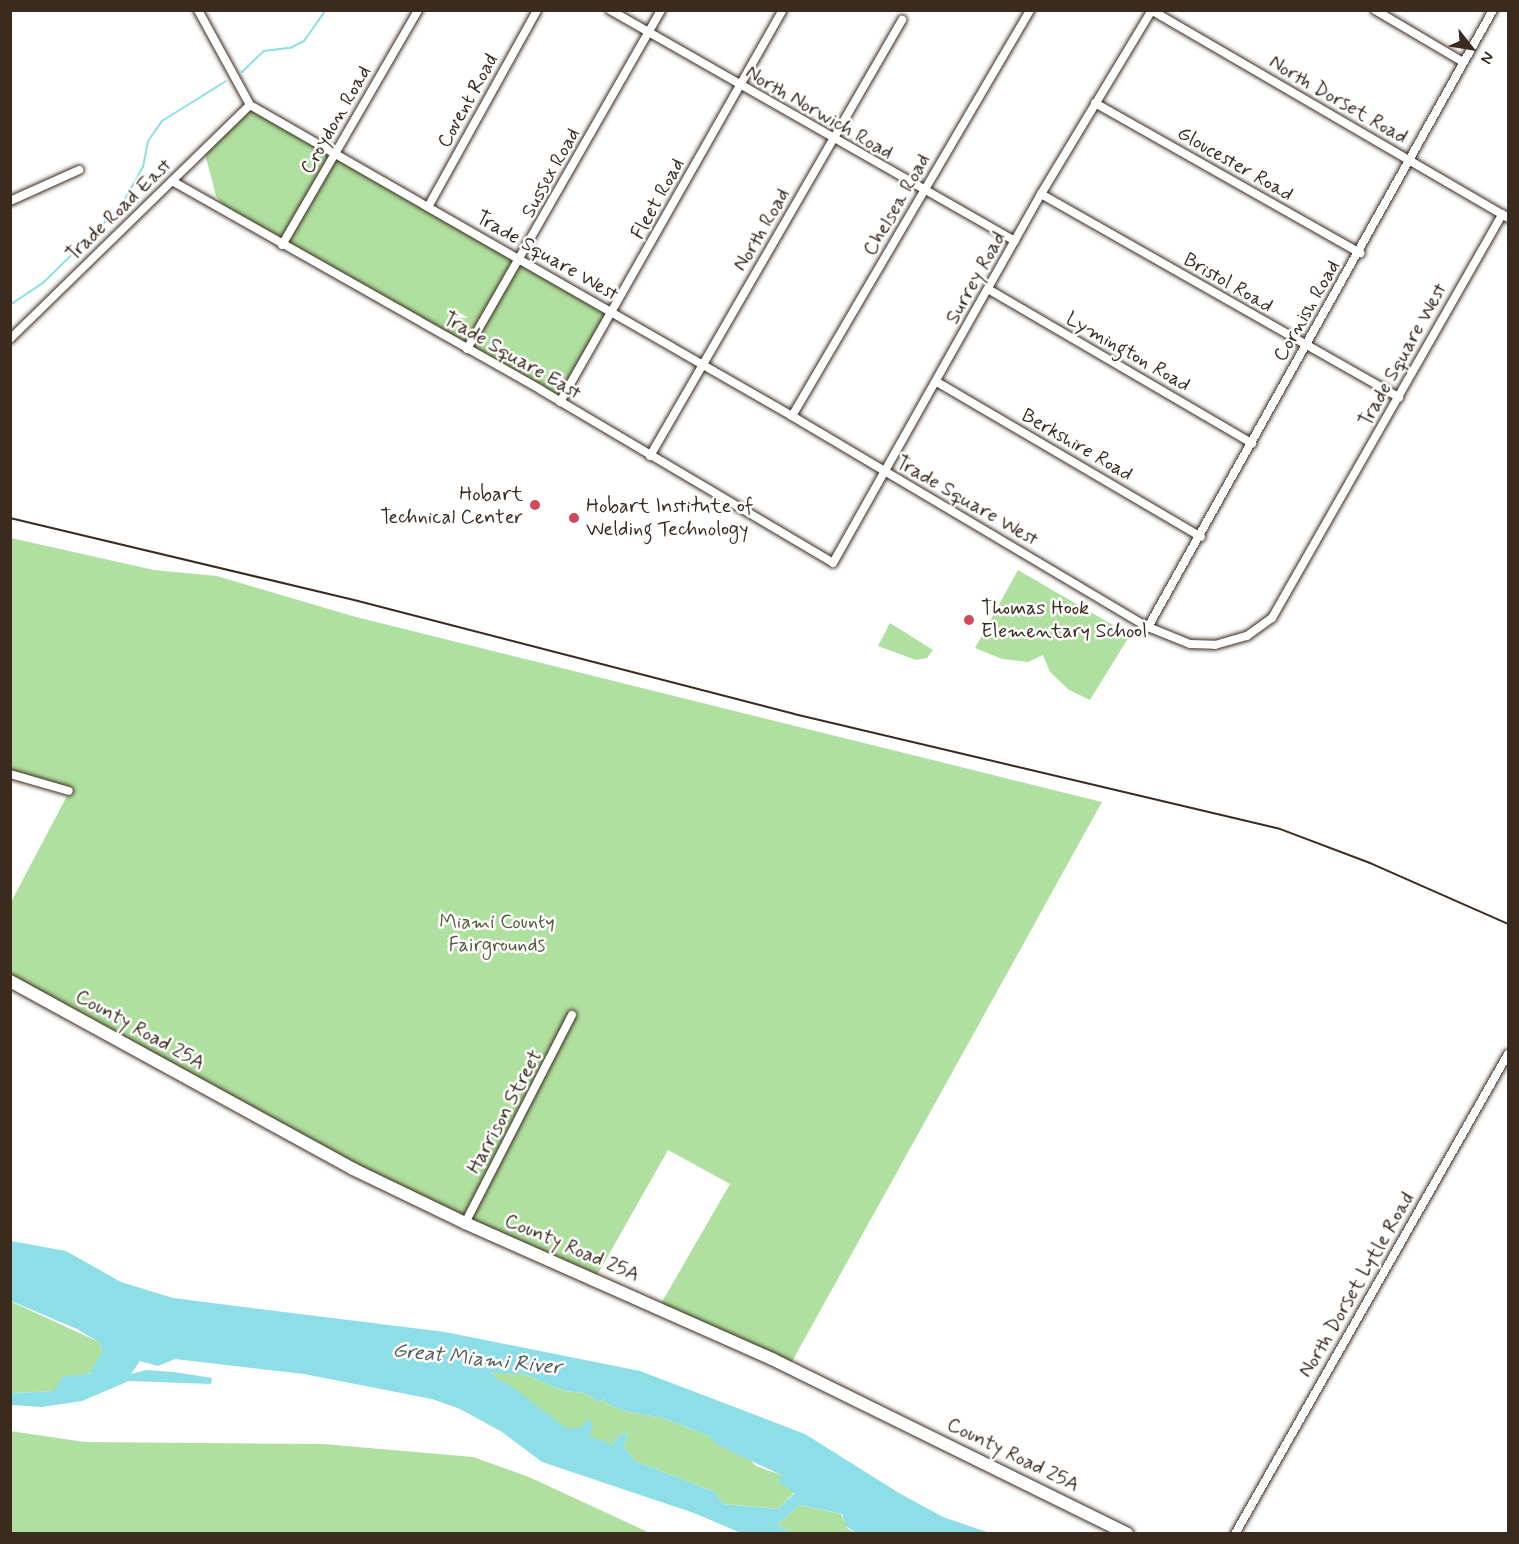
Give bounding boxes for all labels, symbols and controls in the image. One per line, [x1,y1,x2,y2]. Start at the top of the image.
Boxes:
north arrow [1441,18,1501,78]
text: N [1475,48,1499,68]
street label: Covent Road [433,50,503,152]
street label: North Dorset Road [1264,50,1412,150]
street label: North Norwich Road [741,61,897,165]
street label: Croydon Road [296,62,376,178]
street label: Gloucester Road [1173,122,1297,206]
street label: Sussex Road [517,124,585,222]
street label: Chelsea Road [858,150,936,260]
street label: Fleet Road [626,154,690,244]
street label: Trade Road East [63,155,175,265]
street label: North Road [729,184,795,276]
street label: Trade Square West [473,206,621,306]
street label: Surrey Road [941,227,1011,329]
street label: Bristol Road [1180,248,1276,318]
street label: Cornish Road [1268,256,1346,366]
street label: Trade Square West [1354,280,1452,430]
street label: Lymington Road [1062,307,1194,397]
street label: Trade Square East [440,308,584,404]
street label: Berkshire Road [1017,403,1137,487]
street label: Trade Square West [893,451,1041,551]
place label: Hobart Technical Center [381,482,523,529]
place label: Hobart Institute of Welding Technology [586,494,757,541]
marker: Hobart Technical Center [528,498,542,512]
marker: Hobart Institute of Welding Technology [567,511,581,525]
place label: Thomas Hook Elementary School [981,596,1147,643]
marker: Thomas Hook Elementary School [962,613,976,627]
park label: Miami County Fairgrounds [437,911,557,958]
street label: County Road 25A [71,984,209,1076]
street label: Harrison Street [462,1046,548,1178]
street label: North Dorset Lytle Road [1295,1189,1419,1381]
street label: County Road 25A [501,1209,643,1287]
water label: Great Miami River [393,1338,561,1380]
street label: County Road 25A [943,1413,1083,1497]

